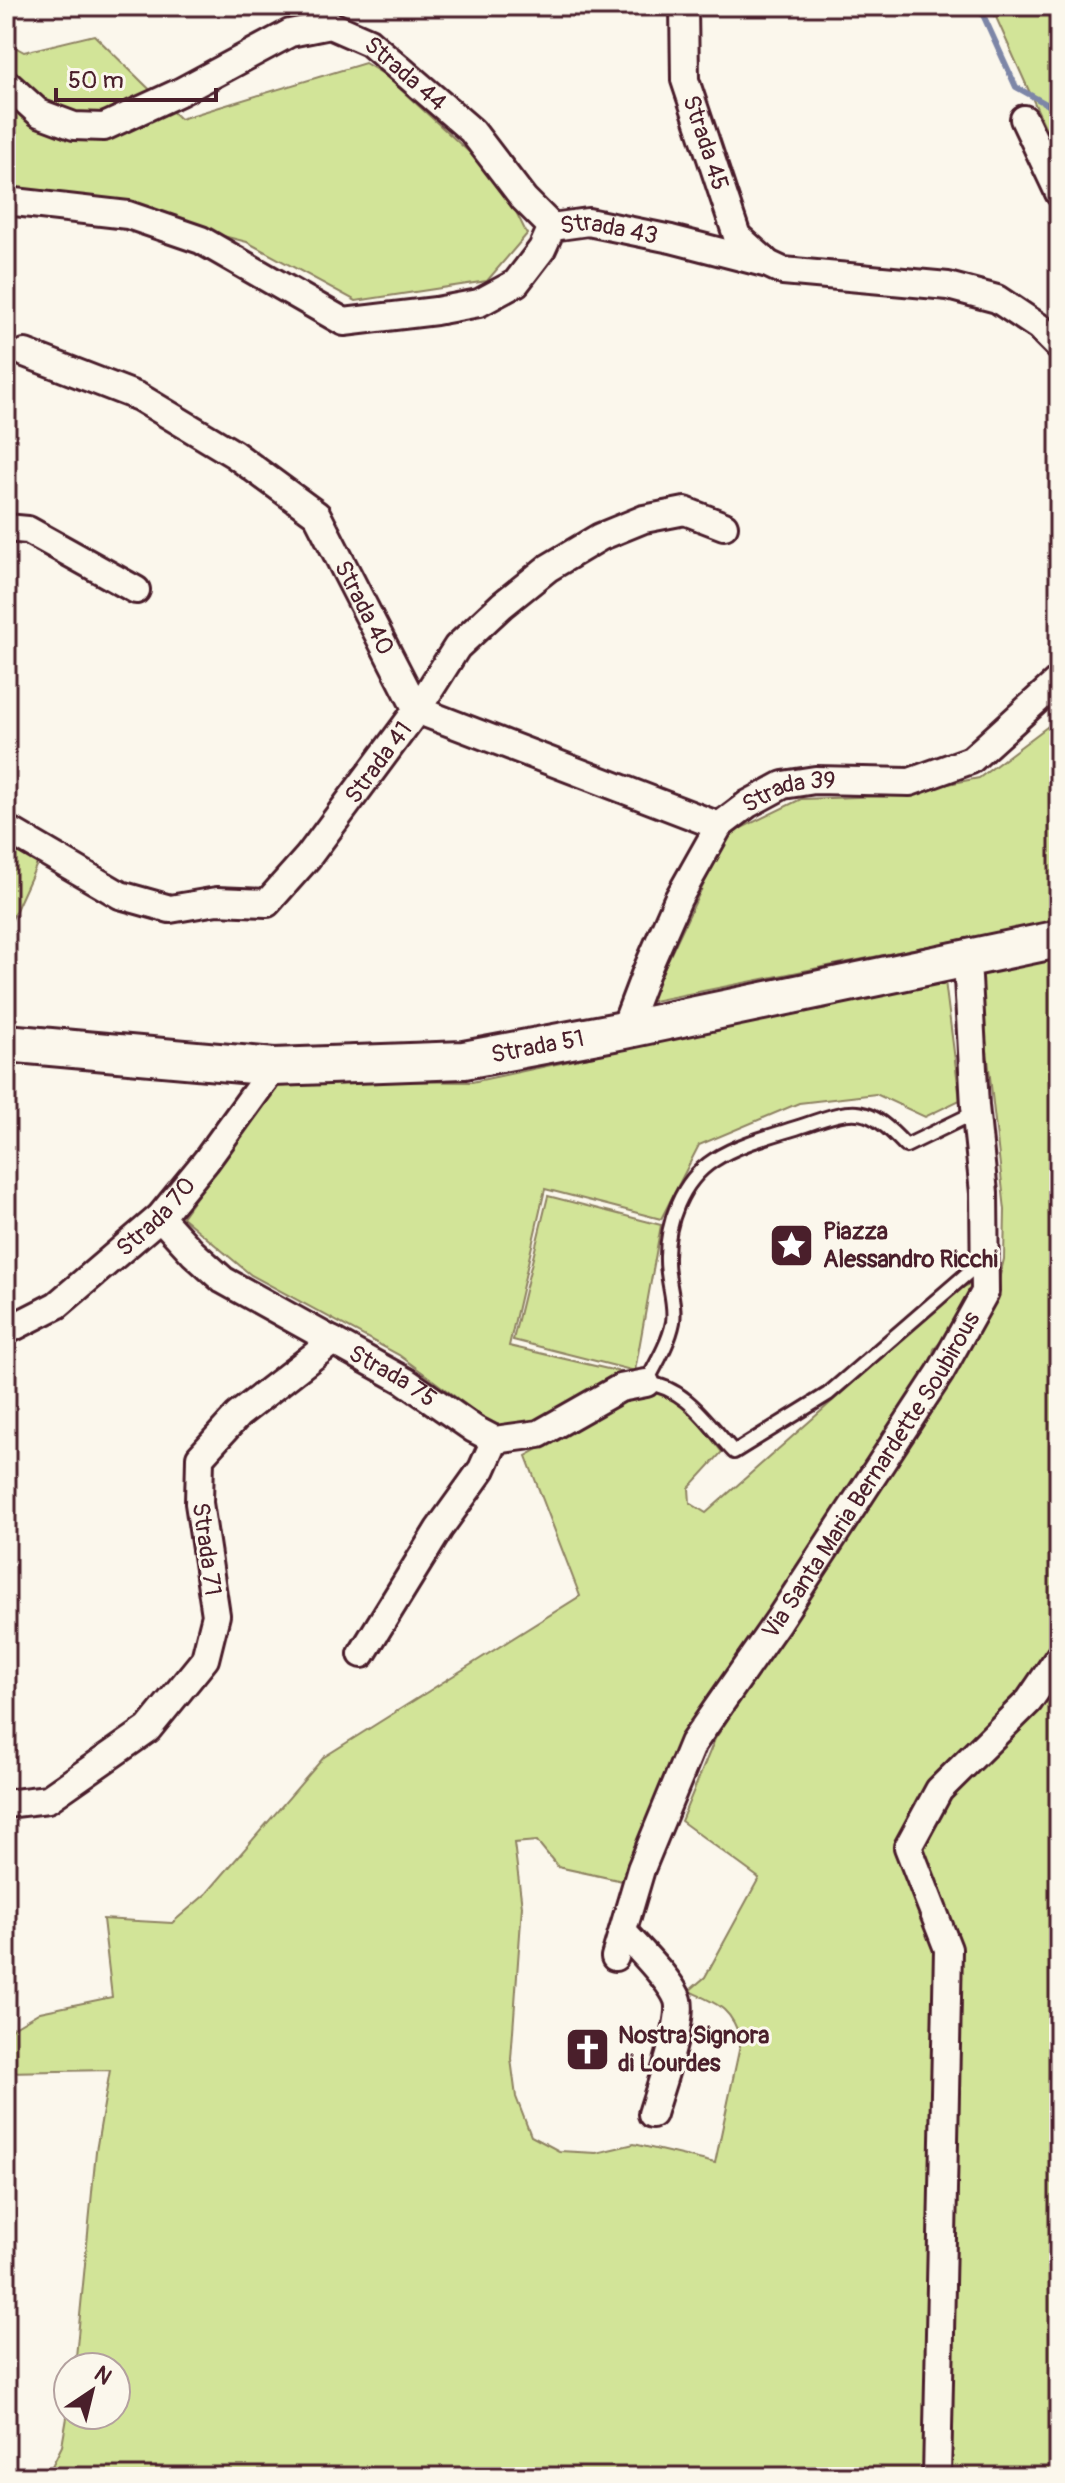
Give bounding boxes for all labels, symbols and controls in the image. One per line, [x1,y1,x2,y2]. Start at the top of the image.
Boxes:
street label: Strada 44 [358,30,452,117]
scale bar [56,52,216,102]
text: 50 m [68,66,124,95]
street label: Strada 45 [676,91,735,194]
street label: Strada 43 [558,207,660,251]
street label: Strada 40 [328,556,400,660]
street label: Strada 41 [339,716,419,809]
street label: Strada 39 [737,766,836,819]
street label: Strada 51 [489,1024,586,1070]
street label: Strada 70 [111,1171,202,1263]
place label: Piazza Alessandro Ricchi [823,1217,998,1274]
place icon: Piazza Alessandro Ricchi [768,1221,816,1269]
street label: Via Santa Maria Bernardette Soubirous [756,1306,986,1644]
street label: Strada 75 [344,1339,442,1413]
street label: Strada 71 [186,1501,227,1597]
place label: Nostra Signora di Lourdes [618,2021,769,2078]
church icon: Nostra Signora di Lourdes [563,2025,611,2073]
north arrow [52,2351,132,2431]
text: N [89,2360,117,2391]

